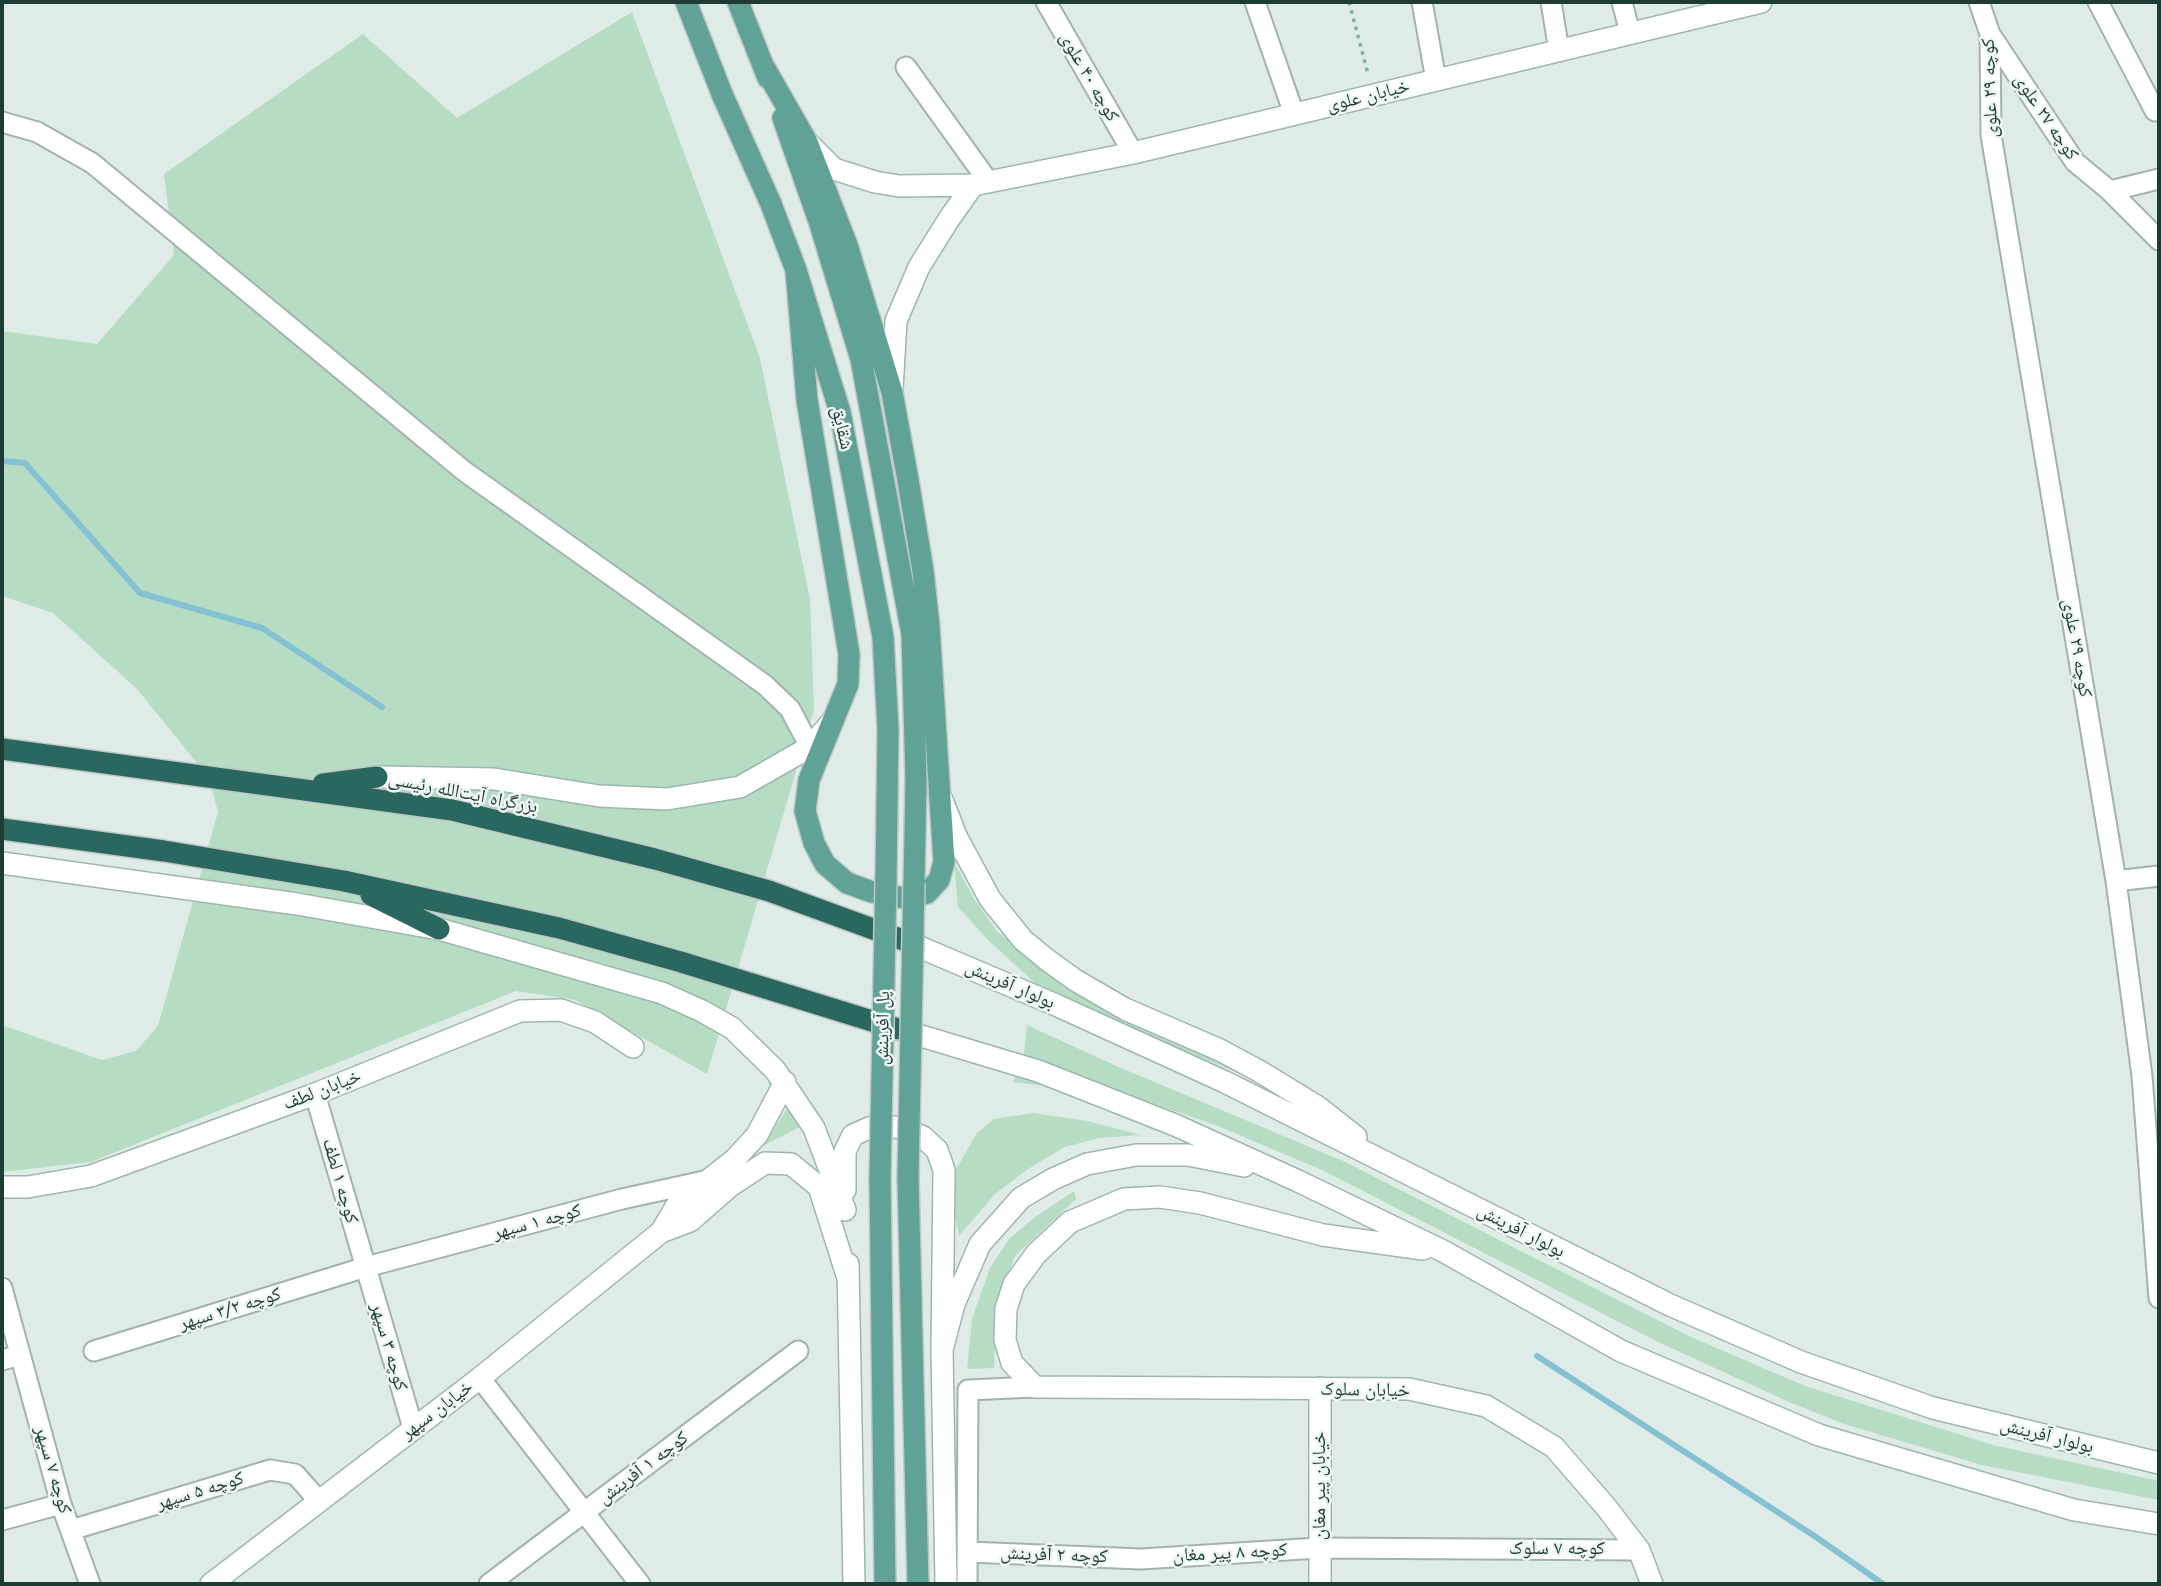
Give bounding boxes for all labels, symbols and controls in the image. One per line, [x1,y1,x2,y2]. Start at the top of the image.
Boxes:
street label: کوچه ۴۰ علوی [1054,28,1124,126]
street label: کوچه ۲۹ علوی [1977,38,2003,138]
street label: کوچه ۲۷ علوی [2009,69,2083,165]
street label: خیابان علوی [1324,75,1412,117]
street label: شقایق [826,404,858,452]
street label: کوچه ۲۹ علوی [2057,597,2097,699]
street label: بزرگراه آیت‌الله رئیسی [386,767,540,819]
street label: بولوار آفرینش [962,956,1058,1014]
street label: پل آفرینش [871,991,895,1065]
street label: خیابان لطف [280,1065,364,1115]
street label: کوچه ۱ لطف [317,1136,363,1226]
street label: کوچه ۱ سپهر [490,1199,584,1245]
street label: بولوار آفرینش [1473,1199,1569,1263]
street label: کوچه ۳/۲ سپهر [176,1283,284,1335]
street label: کوچه ۳ سپهر [366,1300,412,1394]
street label: خیابان سپهر [397,1376,477,1444]
street label: خیابان سلوک [1320,1378,1410,1402]
street label: بولوار آفرینش [1998,1413,2096,1459]
street label: کوچه ۷ سپهر [30,1423,76,1517]
street label: کوچه ۱ آفرینش [593,1426,693,1510]
street label: خیابان پیر مغان [1309,1432,1331,1540]
street label: کوچه ۵ سپهر [153,1467,247,1515]
street label: کوچه ۷ سلوک [1509,1538,1605,1560]
street label: کوچه ۸ پیر مغان [1172,1539,1288,1567]
street label: کوچه ۲ آفرینش [1000,1542,1108,1568]

